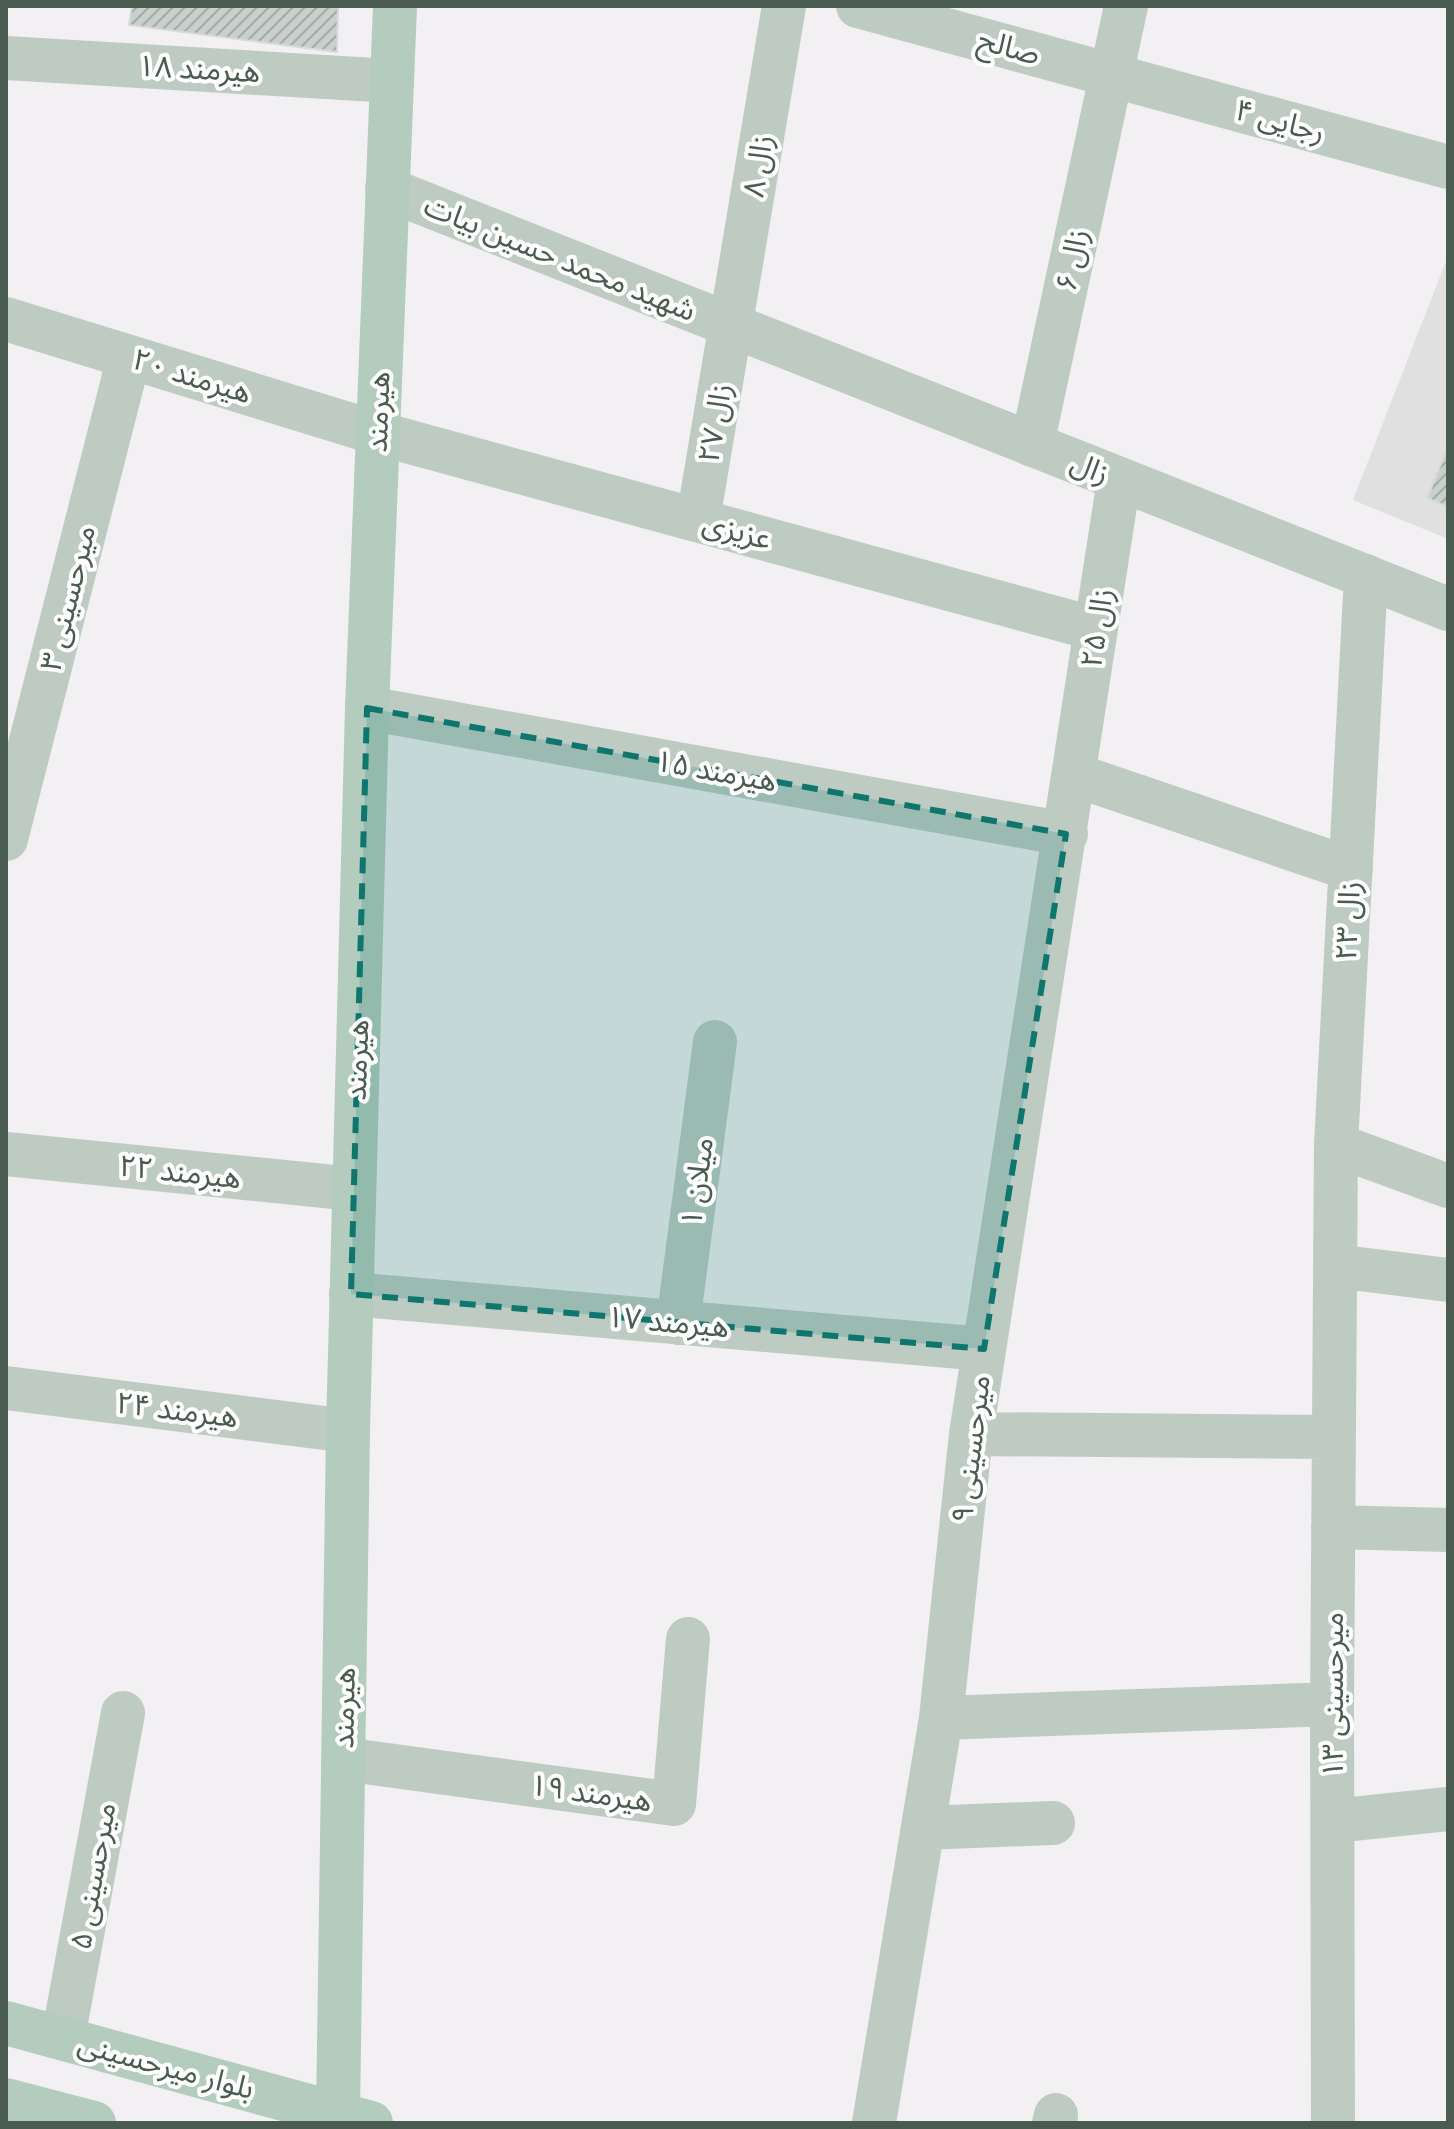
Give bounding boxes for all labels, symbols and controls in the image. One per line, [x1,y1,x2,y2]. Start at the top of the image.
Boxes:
street label: صالح [973,21,1044,76]
street label: هیرمند ۱۸ [137,48,261,90]
street label: رجایی ۴ [1231,92,1329,150]
street label: زال ۸ [735,132,781,200]
street label: شهید محمد حسین بیات [419,187,701,329]
street label: زال ۶ [1048,226,1096,294]
street label: هیرمند ۲۰ [128,341,256,411]
street label: هیرمند [359,371,397,453]
street label: زال ۲۷ [690,381,740,465]
street label: زال [1066,444,1114,492]
street label: عزیزی [699,505,775,557]
street label: میرحسینی ۳ [33,522,103,674]
street label: زال ۲۵ [1073,586,1121,670]
street label: هیرمند ۱۵ [653,743,779,799]
street label: زال ۲۳ [1328,880,1368,962]
street label: هیرمند [338,1019,376,1101]
street label: میلان ۱ [673,1135,721,1229]
street label: هیرمند ۲۲ [117,1148,243,1196]
street label: هیرمند ۱۷ [605,1299,731,1345]
street label: میرحسینی ۹ [944,1373,998,1525]
street label: هیرمند ۲۴ [114,1385,240,1435]
street label: میرحسینی ۱۳ [1315,1612,1351,1778]
street label: هیرمند [325,1667,363,1749]
street label: هیرمند ۱۹ [528,1767,654,1819]
street label: میرحسینی ۵ [62,1800,124,1952]
street label: بلوار میرحسینی [74,2025,258,2107]

